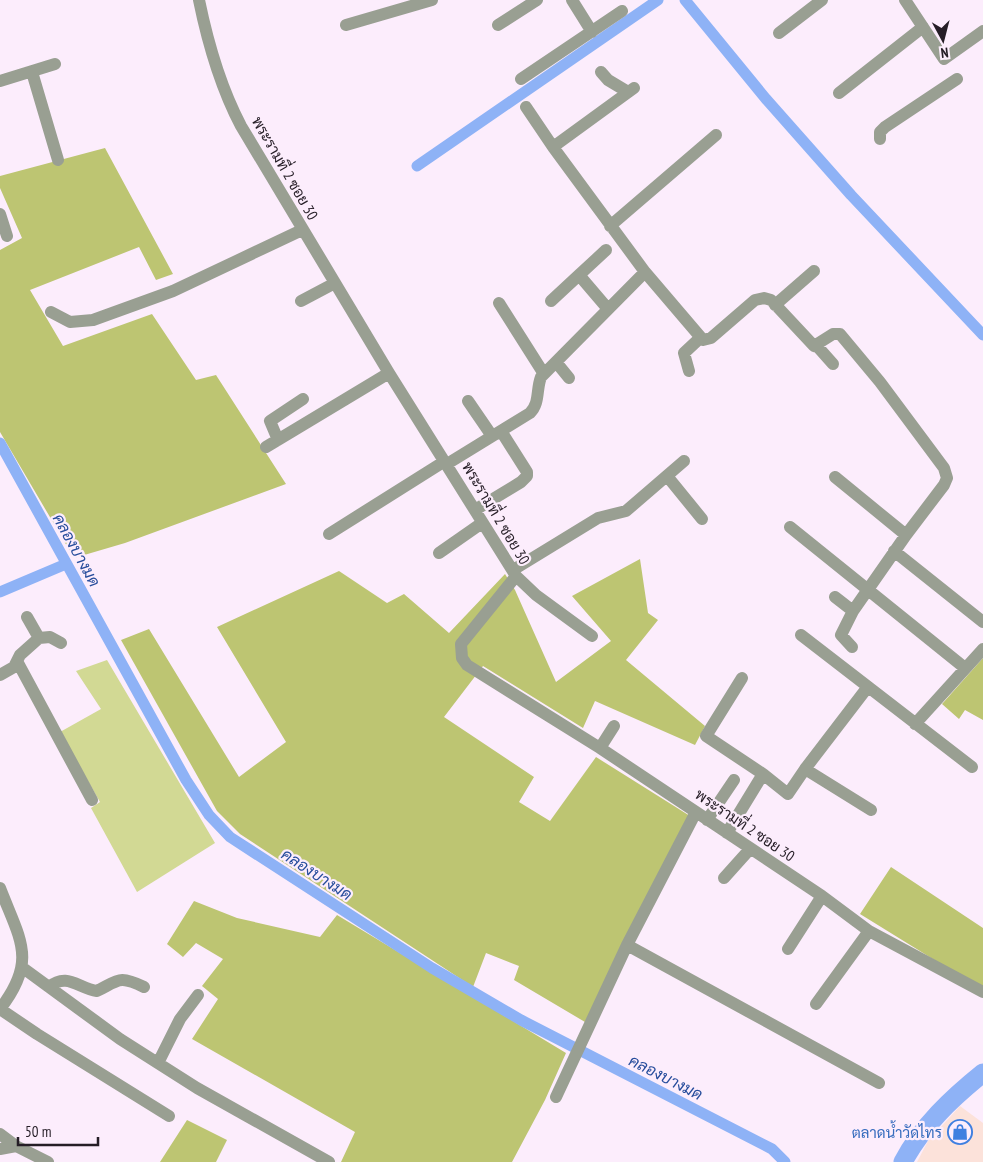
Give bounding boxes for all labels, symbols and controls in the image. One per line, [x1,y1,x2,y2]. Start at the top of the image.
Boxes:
north arrow [918,15,968,65]
text: N [940,44,949,62]
street label: พระรามที่ 2 ซอย 30 [248,110,327,223]
street label: พระรามที่ 2 ซอย 30 [458,456,538,568]
water label: คลองบางมด [49,510,105,590]
street label: พระรามที่ 2 ซอย 30 [692,781,801,865]
water label: คลองบางมด [278,844,356,904]
water label: คลองบางมด [626,1050,706,1104]
scale bar [18,1114,98,1146]
shop icon: ตลาดน้ำวัดไทร [947,1119,973,1145]
place label: ตลาดน้ำวัดไทร [852,1120,942,1142]
text: 50 m [25,1122,51,1141]

